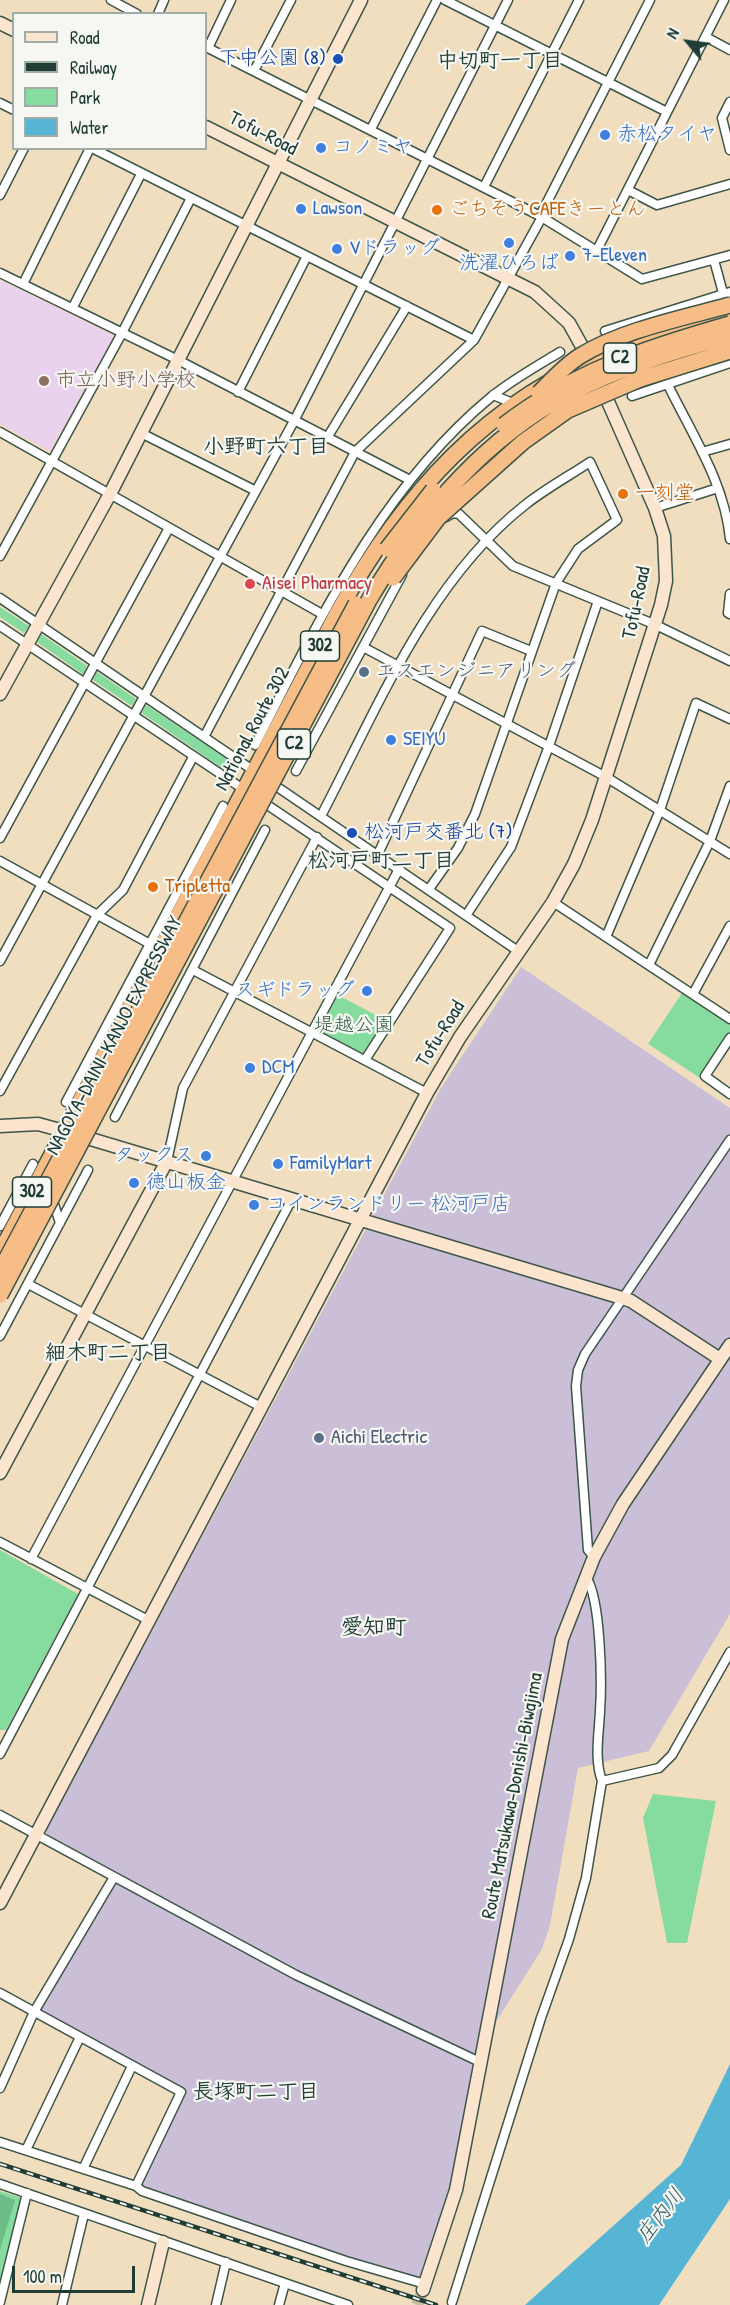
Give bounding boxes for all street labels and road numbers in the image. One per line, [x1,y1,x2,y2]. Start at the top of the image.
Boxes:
street label: Tofu-Road [225,107,301,161]
road number: C2 [604,343,636,373]
street label: Tofu-Road [618,565,656,641]
road number: 302 [300,631,340,661]
street label: National Route 302 [210,663,296,795]
road number: C2 [278,729,310,759]
street label: NAGOYA-DAINI-KANJO EXPRESSWAY [42,913,188,1159]
street label: Tofu-Road [411,996,471,1072]
road number: 302 [12,1177,51,1207]
street label: Route Matsukawa-Donishi-Biwajima [477,1671,549,1921]

